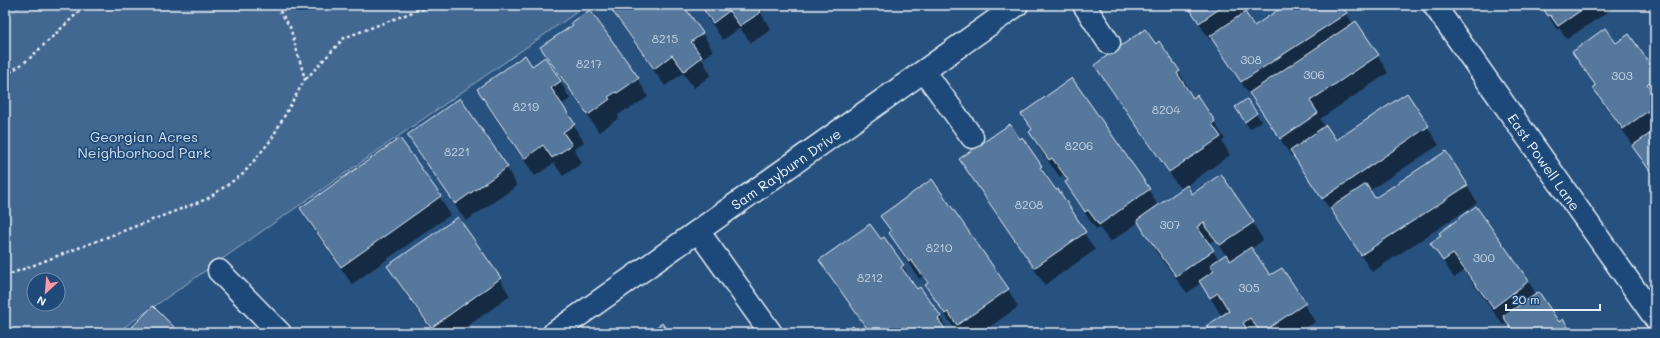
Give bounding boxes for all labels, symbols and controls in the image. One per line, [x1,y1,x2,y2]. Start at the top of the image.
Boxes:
house number: 8215 [652,30,678,46]
house number: 308 [1240,51,1262,67]
house number: 8217 [576,55,602,71]
house number: 306 [1303,66,1325,82]
house number: 303 [1611,67,1633,83]
house number: 8219 [513,98,539,114]
house number: 8204 [1152,101,1180,117]
street label: East Powell Lane [1503,110,1585,214]
street label: Sam Rayburn Drive [727,124,845,214]
park label: Georgian Acres Neighborhood Park [77,127,211,162]
house number: 8206 [1065,137,1093,153]
house number: 8221 [444,143,470,159]
house number: 8208 [1015,196,1043,212]
house number: 307 [1159,216,1181,232]
house number: 8210 [926,239,953,255]
house number: 300 [1473,249,1496,265]
house number: 8212 [857,269,883,285]
north arrow [26,272,66,312]
house number: 305 [1238,279,1260,295]
scale bar [1506,286,1600,312]
text: 20 m [1512,291,1540,307]
text: N [34,293,48,310]

